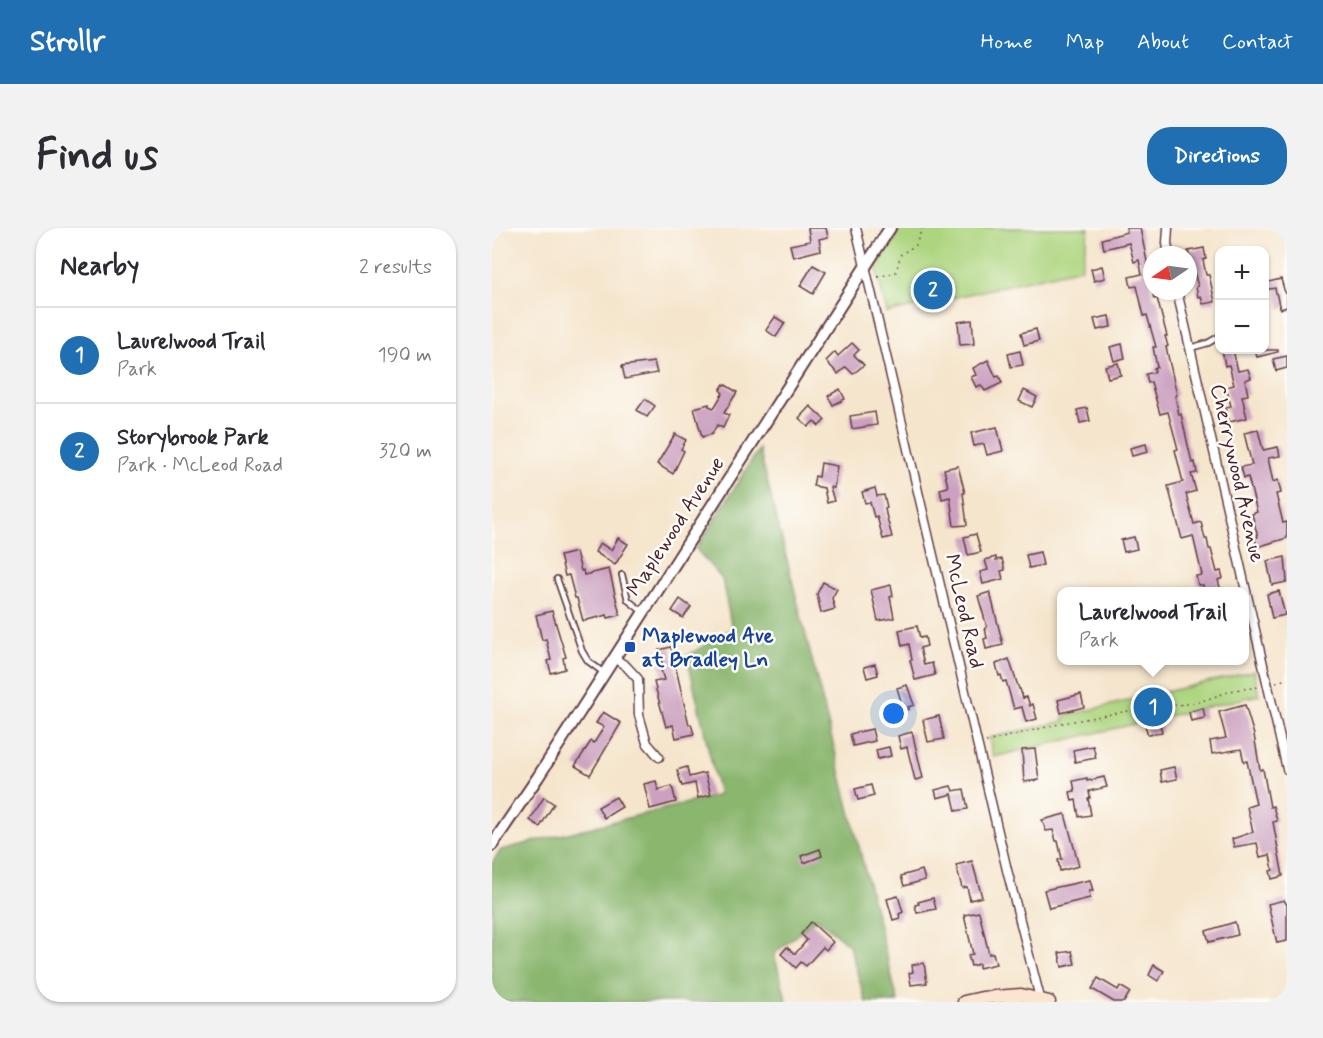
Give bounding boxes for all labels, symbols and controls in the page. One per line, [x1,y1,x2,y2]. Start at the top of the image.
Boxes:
text: Strollr [30,24,105,61]
text: Home [981,28,1033,56]
text: Map [1066,28,1104,56]
text: About [1137,28,1189,56]
text: Contact [1222,28,1293,56]
button: Directions [1147,127,1287,185]
text: Find us [36,129,158,184]
north arrow [1143,246,1197,300]
map controls [1215,246,1269,354]
button: + [1215,246,1269,300]
text: Nearby [60,250,139,284]
text: 2 results [359,254,432,281]
pin: 2 [914,268,952,312]
button: − [1215,300,1269,354]
text: Laurelwood Trail [117,328,265,356]
text: 1 [75,342,84,369]
text: 190 m [378,342,432,369]
text: Park [117,356,157,383]
street label: Cherrywood Avenue [1203,381,1271,565]
text: Storybrook Park [117,424,269,452]
text: 2 [75,438,84,465]
text: 320 m [379,438,432,465]
street label: Maplewood Avenue [620,451,731,602]
text: Park · McLeod Road [117,452,283,479]
street label: McLeod Road [937,551,991,671]
popup [1057,587,1249,665]
text: Laurelwood Trail [1079,599,1227,627]
place label: Maplewood Ave at Bradley Ln [642,622,774,674]
text: Park [1079,627,1119,654]
marker: Maplewood Ave at Bradley Ln [623,640,637,654]
pin: 1 [1134,684,1172,730]
your location [879,699,908,728]

